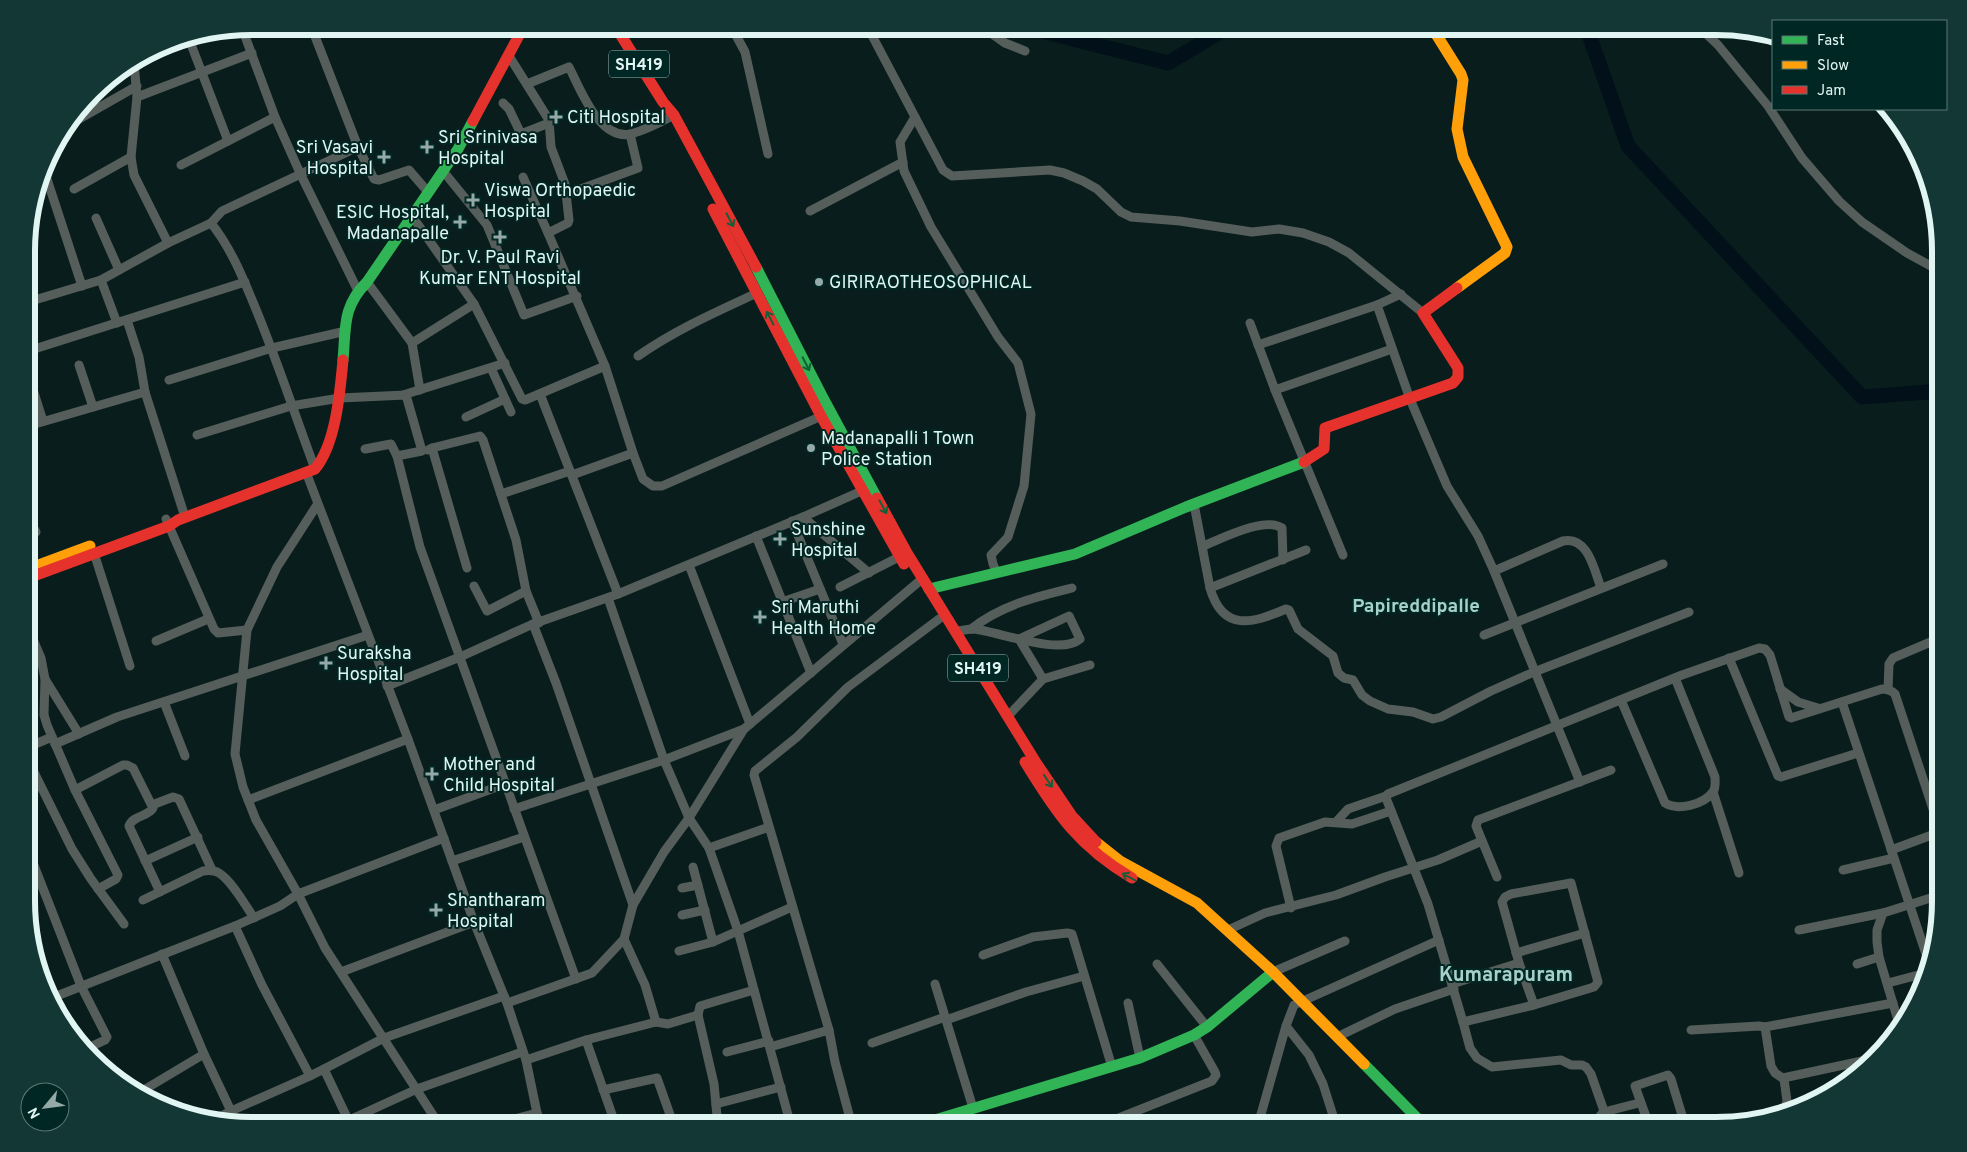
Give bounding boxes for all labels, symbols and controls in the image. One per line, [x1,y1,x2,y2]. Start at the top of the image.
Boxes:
legend [1772,20,1947,110]
text: Fast [1817,32,1845,51]
road number: SH419 [609,51,669,78]
text: Slow [1817,57,1849,76]
text: Jam [1817,82,1846,101]
place label: Citi Hospital [567,107,665,130]
marker: Citi Hospital [549,110,563,124]
place label: Sri Srinivasa Hospital [438,127,538,171]
place label: Sri Vasavi Hospital [296,137,373,181]
marker: Sri Srinivasa Hospital [420,140,434,154]
marker: Sri Vasavi Hospital [377,150,391,164]
place label: Viswa Orthopaedic Hospital [484,180,636,224]
marker: Viswa Orthopaedic Hospital [466,193,480,207]
place label: ESIC Hospital, Madanapalle [336,202,449,246]
one-way arrow [726,212,735,227]
marker: ESIC Hospital, Madanapalle [453,215,467,229]
marker: Dr. V. Paul Ravi Kumar ENT Hospital [493,230,507,244]
place label: Dr. V. Paul Ravi Kumar ENT Hospital [419,247,581,291]
place label: GIRIRAOTHEOSOPHICAL [829,272,1032,295]
marker: GIRIRAOTHEOSOPHICAL [813,276,825,288]
one-way arrow [765,311,774,326]
one-way arrow [802,356,811,371]
place label: Madanapalli 1 Town Police Station [821,428,975,472]
marker: Madanapalli 1 Town Police Station [805,442,817,454]
one-way arrow [879,499,888,514]
place label: Sunshine Hospital [791,519,865,563]
marker: Sunshine Hospital [773,532,787,546]
district label: Papireddipalle [1352,595,1480,619]
place label: Sri Maruthi Health Home [771,597,876,641]
marker: Sri Maruthi Health Home [753,610,767,624]
place label: Suraksha Hospital [337,643,412,687]
road number: SH419 [948,654,1008,681]
marker: Suraksha Hospital [319,656,333,670]
place label: Mother and Child Hospital [443,754,555,798]
marker: Mother and Child Hospital [425,767,439,781]
one-way arrow [1043,773,1053,787]
one-way arrow [1122,871,1137,881]
place label: Shantharam Hospital [447,890,546,934]
marker: Shantharam Hospital [429,903,443,917]
district label: Kumarapuram [1439,963,1573,989]
north arrow [20,1082,70,1132]
text: N [25,1104,45,1121]

